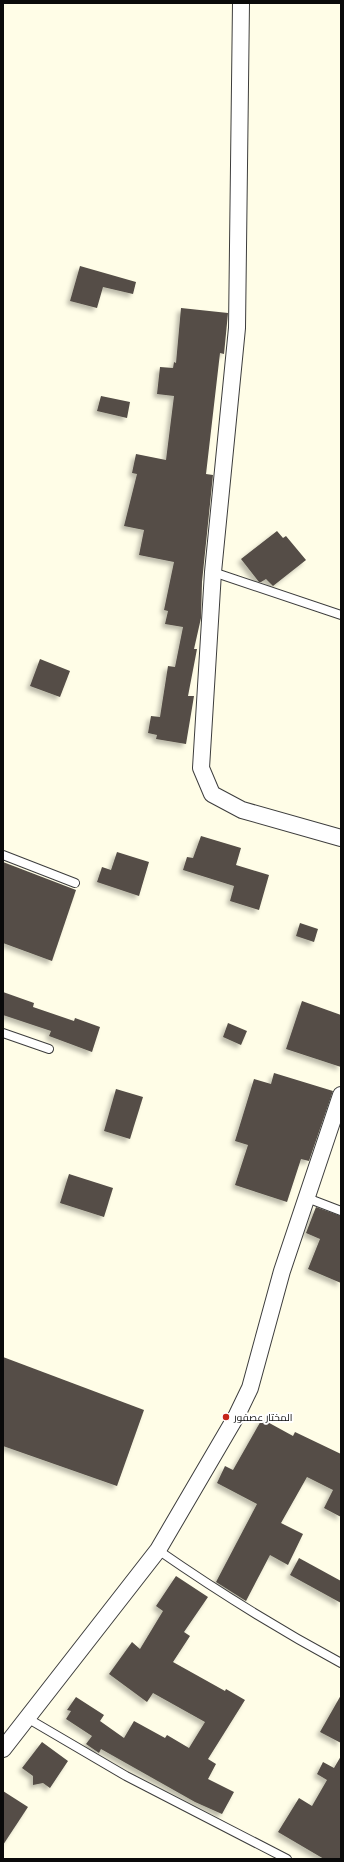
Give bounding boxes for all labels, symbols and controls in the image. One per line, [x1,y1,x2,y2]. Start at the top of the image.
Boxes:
place label: المختار عصفور [233,1411,292,1424]
marker: المختار عصفور [221,1412,231,1422]

